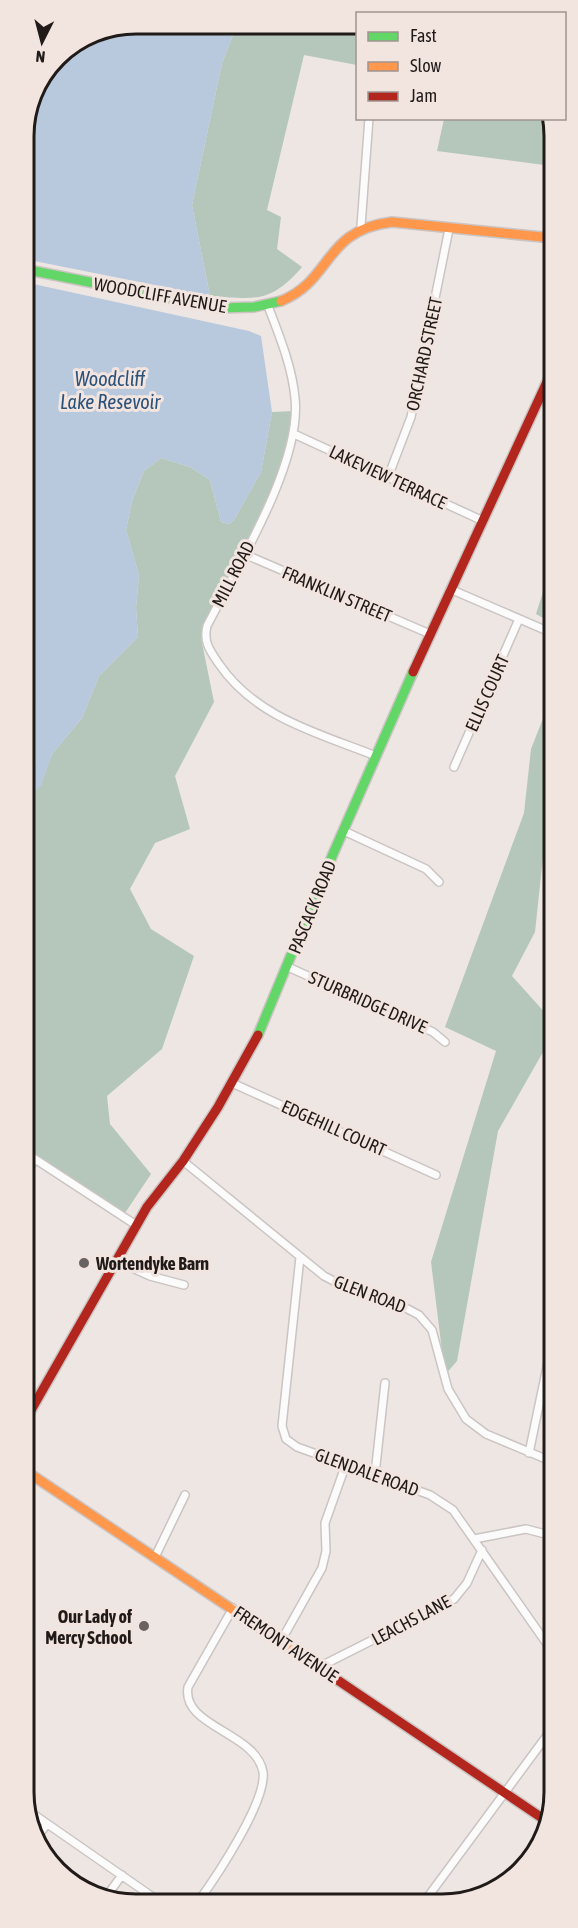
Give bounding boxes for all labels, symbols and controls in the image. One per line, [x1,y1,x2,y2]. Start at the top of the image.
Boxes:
north arrow [12,12,72,72]
legend [356,12,566,120]
text: Fast [410,25,437,46]
text: N [35,47,46,66]
text: Slow [410,55,441,76]
text: Jam [410,85,437,106]
street label: WOODCLIFF AVENUE [92,273,228,317]
street label: ORCHARD STREET [402,295,446,413]
water label: Woodcliff Lake Resevoir [60,367,161,413]
street label: LAKEVIEW TERRACE [326,441,450,513]
street label: MILL ROAD [207,537,259,611]
street label: FRANKLIN STREET [279,562,395,627]
street label: ELLIS COURT [461,651,513,735]
street label: PASCACK ROAD [284,857,340,957]
street label: STURBRIDGE DRIVE [306,967,431,1038]
street label: EDGEHILL COURT [278,1096,390,1160]
place label: Wortendyke Barn [95,1253,209,1274]
marker: Wortendyke Barn [77,1256,91,1270]
street label: GLEN ROAD [331,1271,409,1317]
street label: GLENDALE ROAD [312,1443,422,1501]
street label: LEACHS LANE [368,1590,454,1649]
street label: FREMONT AVENUE [230,1601,342,1687]
place label: Our Lady of Mercy School [45,1606,133,1648]
marker: Our Lady of Mercy School [137,1619,151,1633]

